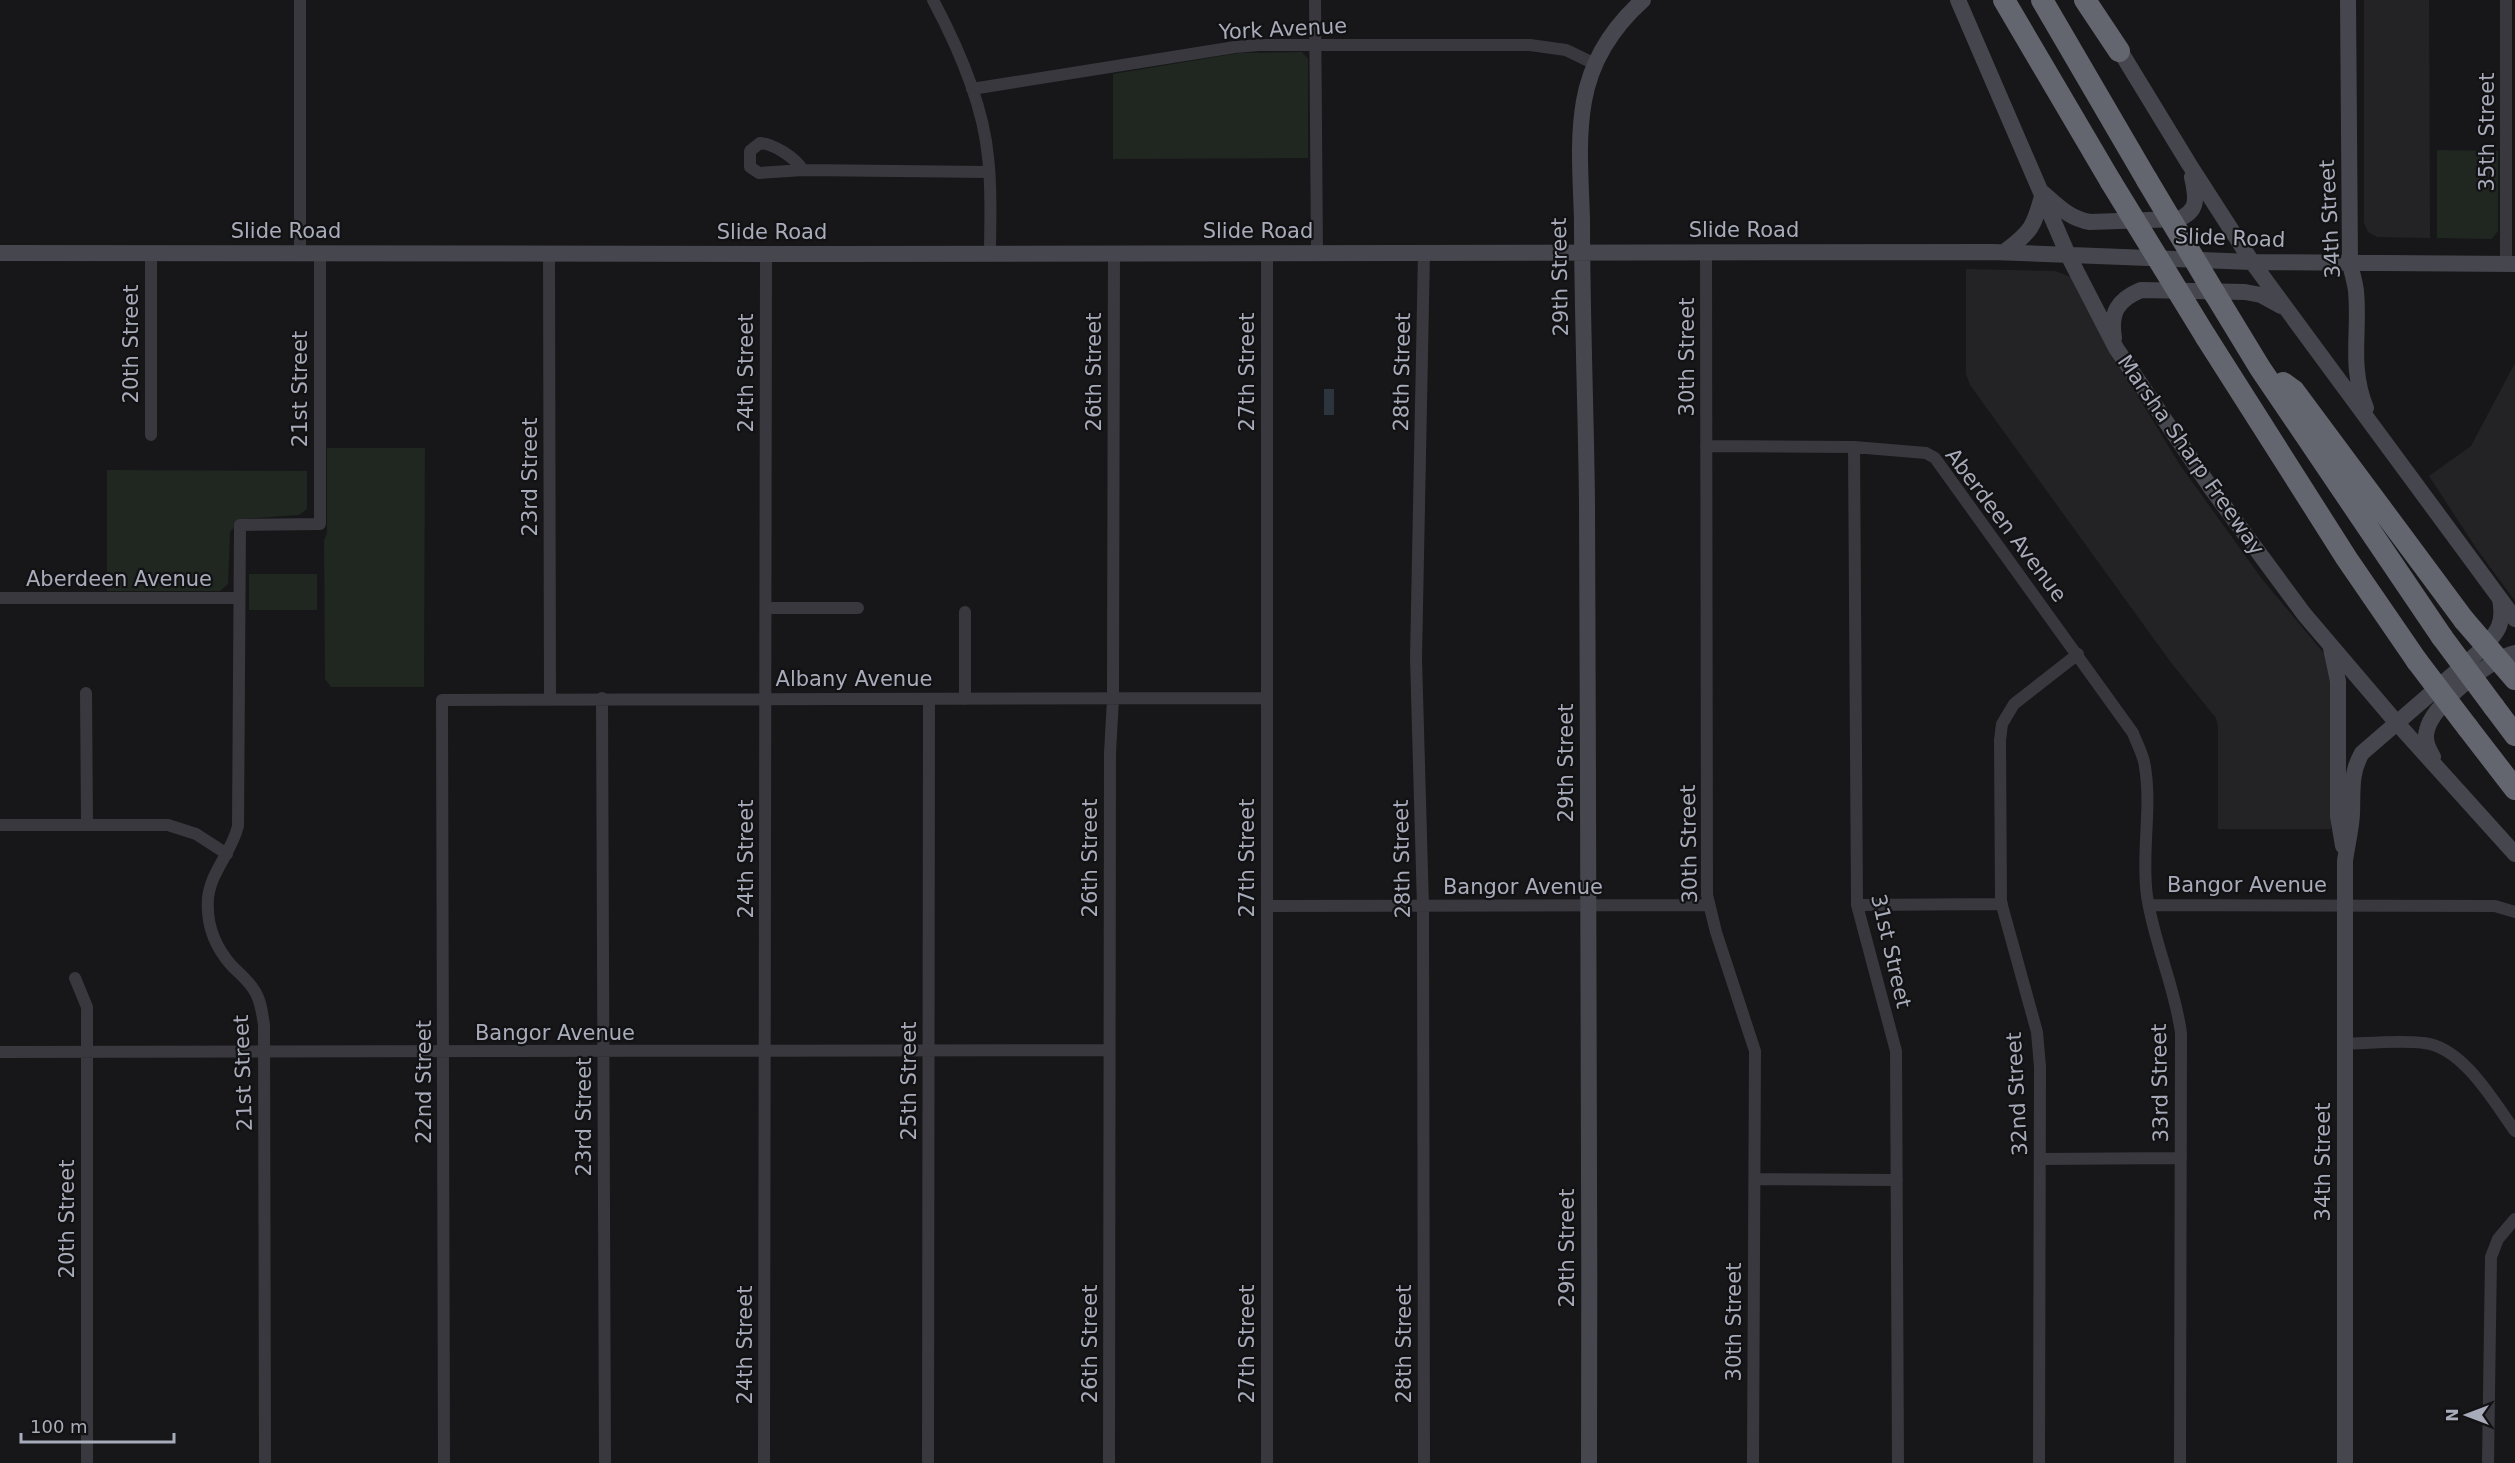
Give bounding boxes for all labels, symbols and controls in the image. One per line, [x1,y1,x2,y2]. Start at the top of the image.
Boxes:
street label: York Avenue [1217,14,1348,44]
street label: 35th Street [2475,73,2499,191]
street label: 34th Street [2315,159,2345,279]
street label: 29th Street [1547,217,1573,337]
street label: Slide Road [1689,218,1799,242]
street label: Slide Road [231,219,341,243]
street label: Slide Road [1203,219,1313,243]
street label: Slide Road [717,220,827,244]
street label: Slide Road [2174,224,2286,252]
street label: 20th Street [119,285,143,403]
street label: 30th Street [1675,298,1699,416]
street label: 28th Street [1389,312,1415,432]
street label: 26th Street [1082,313,1106,431]
street label: 27th Street [1235,313,1259,431]
street label: 24th Street [734,314,758,432]
street label: 21st Street [288,331,312,447]
street label: Marsha Sharp Freeway [2113,350,2269,560]
street label: 23rd Street [518,418,542,536]
street label: Aberdeen Avenue [1940,443,2072,607]
street label: Aberdeen Avenue [26,567,212,591]
street label: Albany Avenue [776,667,932,691]
street label: 29th Street [1554,704,1578,822]
street label: 30th Street [1676,784,1702,904]
street label: 26th Street [1078,799,1102,917]
street label: 27th Street [1235,799,1259,917]
street label: 28th Street [1389,799,1415,919]
street label: 24th Street [734,800,758,918]
street label: Bangor Avenue [2167,873,2327,897]
street label: Bangor Avenue [1443,875,1603,899]
street label: 31st Street [1866,892,1916,1010]
street label: 21st Street [229,1014,257,1132]
street label: 22nd Street [412,1020,436,1144]
street label: Bangor Avenue [475,1021,635,1045]
street label: 25th Street [897,1022,921,1140]
street label: 33rd Street [2147,1023,2173,1143]
street label: 32nd Street [2002,1032,2032,1156]
street label: 23rd Street [572,1058,596,1176]
street label: 34th Street [2311,1103,2335,1221]
street label: 20th Street [55,1160,79,1278]
street label: 29th Street [1555,1189,1579,1307]
street label: 30th Street [1722,1263,1746,1381]
street label: 26th Street [1078,1285,1102,1403]
street label: 27th Street [1235,1285,1259,1403]
street label: 28th Street [1392,1285,1416,1403]
street label: 24th Street [733,1286,757,1404]
north arrow [2437,1385,2497,1445]
scale bar [21,1406,174,1444]
text: N [2443,1408,2462,1422]
text: 100 m [30,1416,88,1437]

